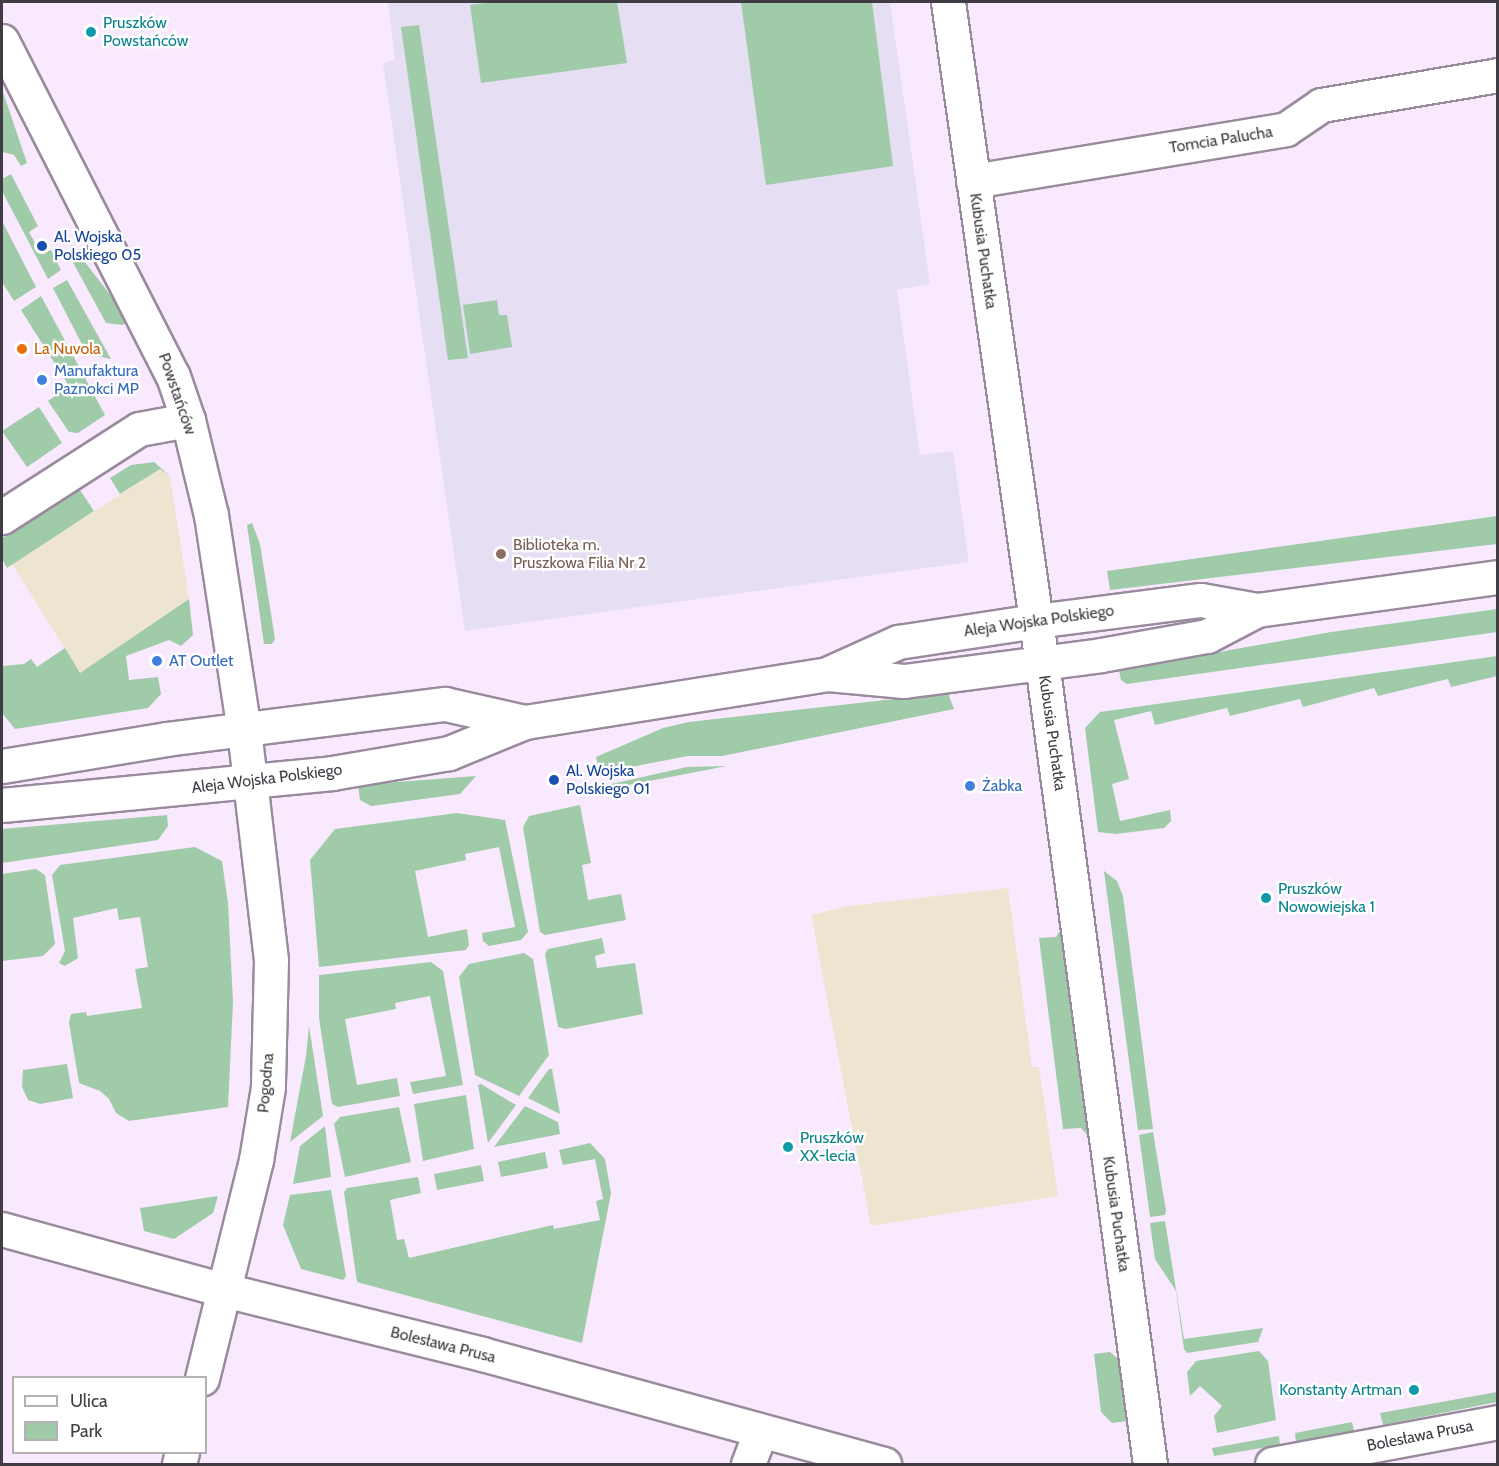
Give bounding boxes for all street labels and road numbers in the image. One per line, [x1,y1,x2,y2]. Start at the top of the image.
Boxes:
street label: Tomcia Palucha [1168,122,1274,158]
street label: Kubusia Puchatka [965,192,1001,310]
street label: Powstańców [154,351,200,437]
street label: Aleja Wojska Polskiego [963,601,1115,641]
street label: Kubusia Puchatka [1034,674,1070,792]
street label: Aleja Wojska Polskiego [191,760,343,798]
street label: Pogodna [254,1052,278,1114]
street label: Kubusia Puchatka [1098,1155,1134,1273]
street label: Bolesława Prusa [388,1323,498,1367]
street label: Bolesława Prusa [1365,1416,1475,1456]

